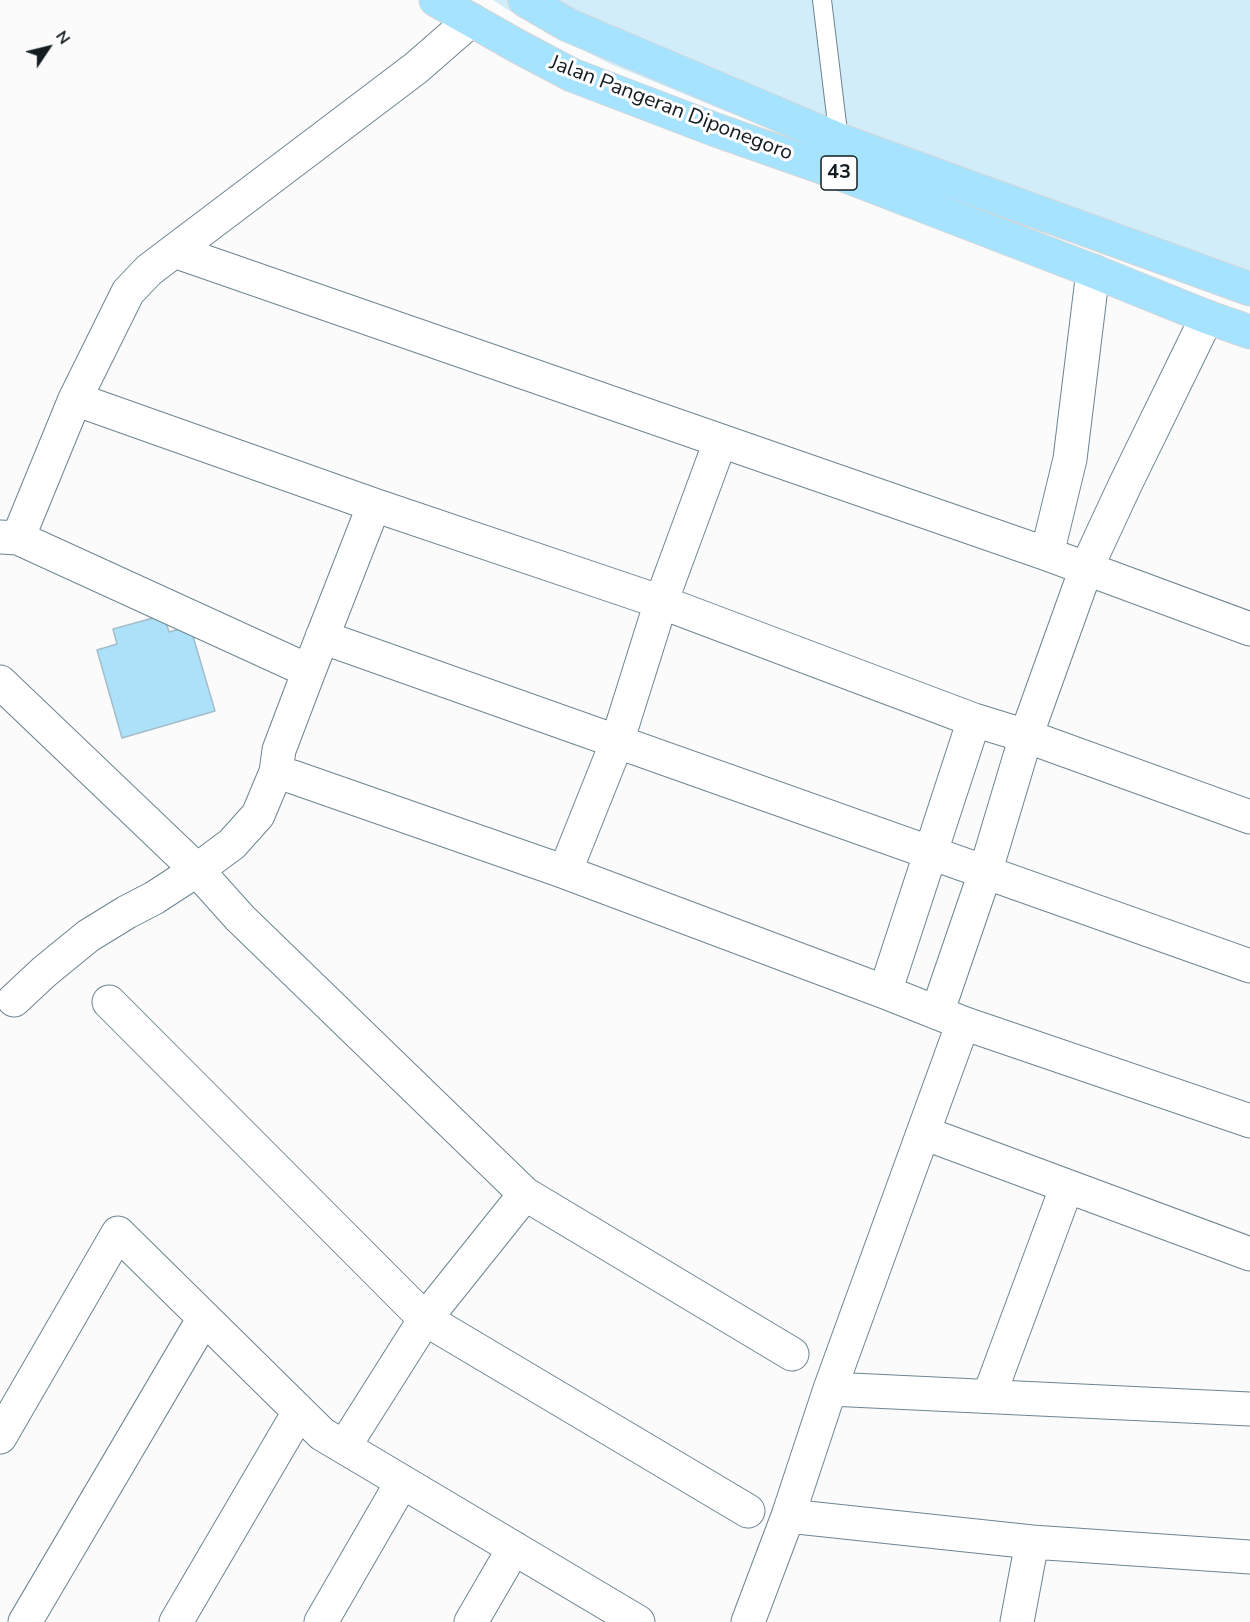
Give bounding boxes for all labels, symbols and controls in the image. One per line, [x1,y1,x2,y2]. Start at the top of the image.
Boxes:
north arrow [18,18,78,78]
text: N [50,26,75,49]
street label: Jalan Pangeran Diponegoro [546,51,796,167]
road number: 43 [821,156,857,190]

